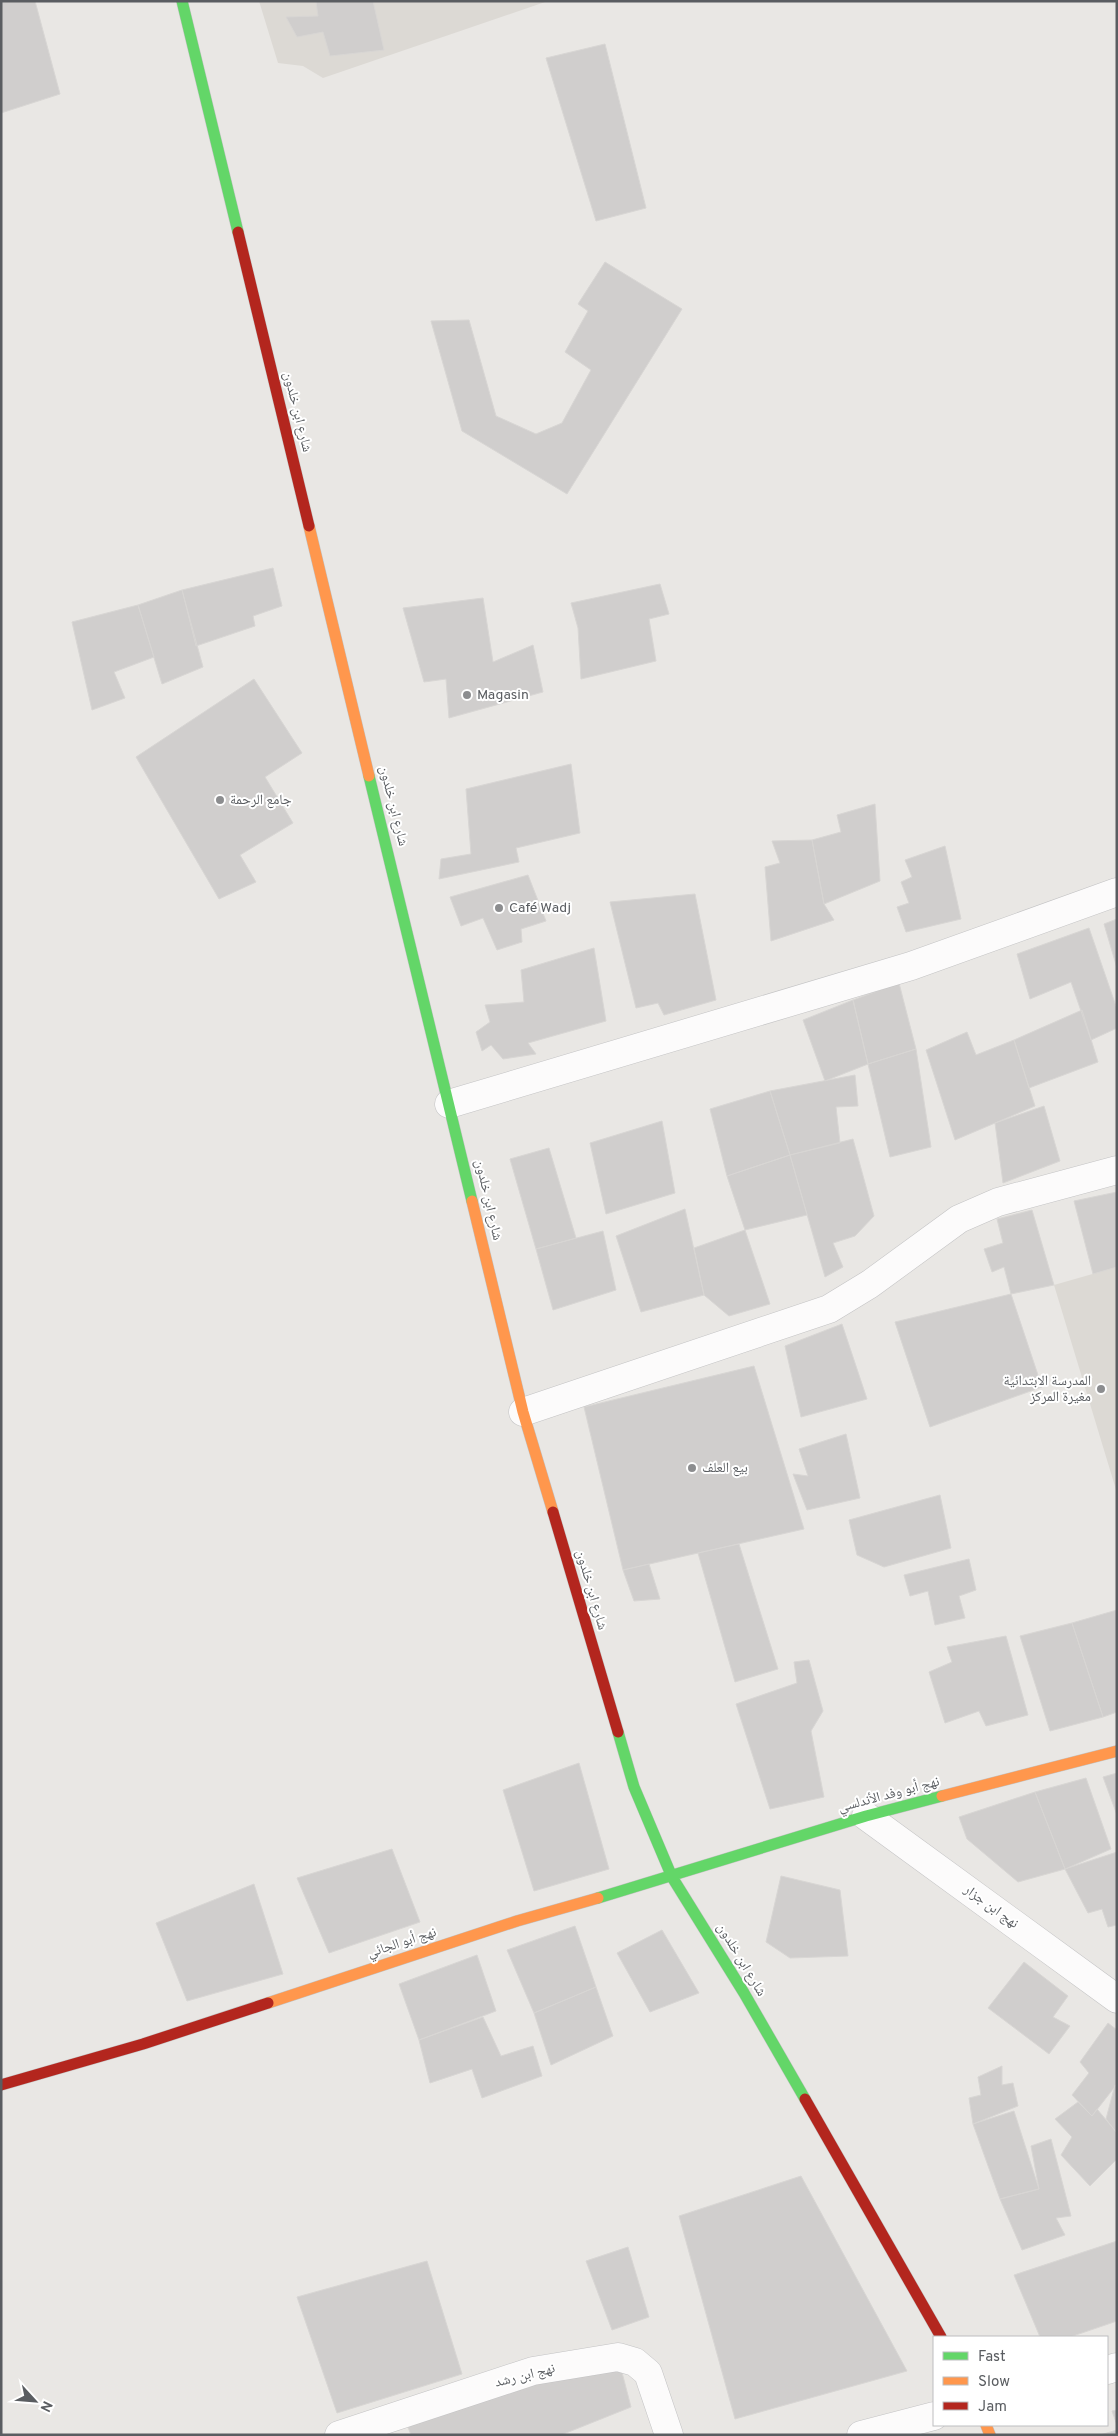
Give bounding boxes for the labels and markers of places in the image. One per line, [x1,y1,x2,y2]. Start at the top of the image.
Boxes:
place label: Magasin [477,687,529,704]
marker: Magasin [461,689,473,701]
place label: جامع الرحمة [230,792,292,809]
marker: جامع الرحمة [214,794,226,806]
place label: Café Wadj [509,900,571,917]
marker: Café Wadj [493,902,505,914]
place label: المدرسة الابتدائية مغيرة المركز [1003,1373,1091,1406]
marker: المدرسة الابتدائية مغيرة المركز [1095,1383,1107,1395]
place label: بيع العلف [702,1460,748,1477]
marker: بيع العلف [686,1462,698,1474]

